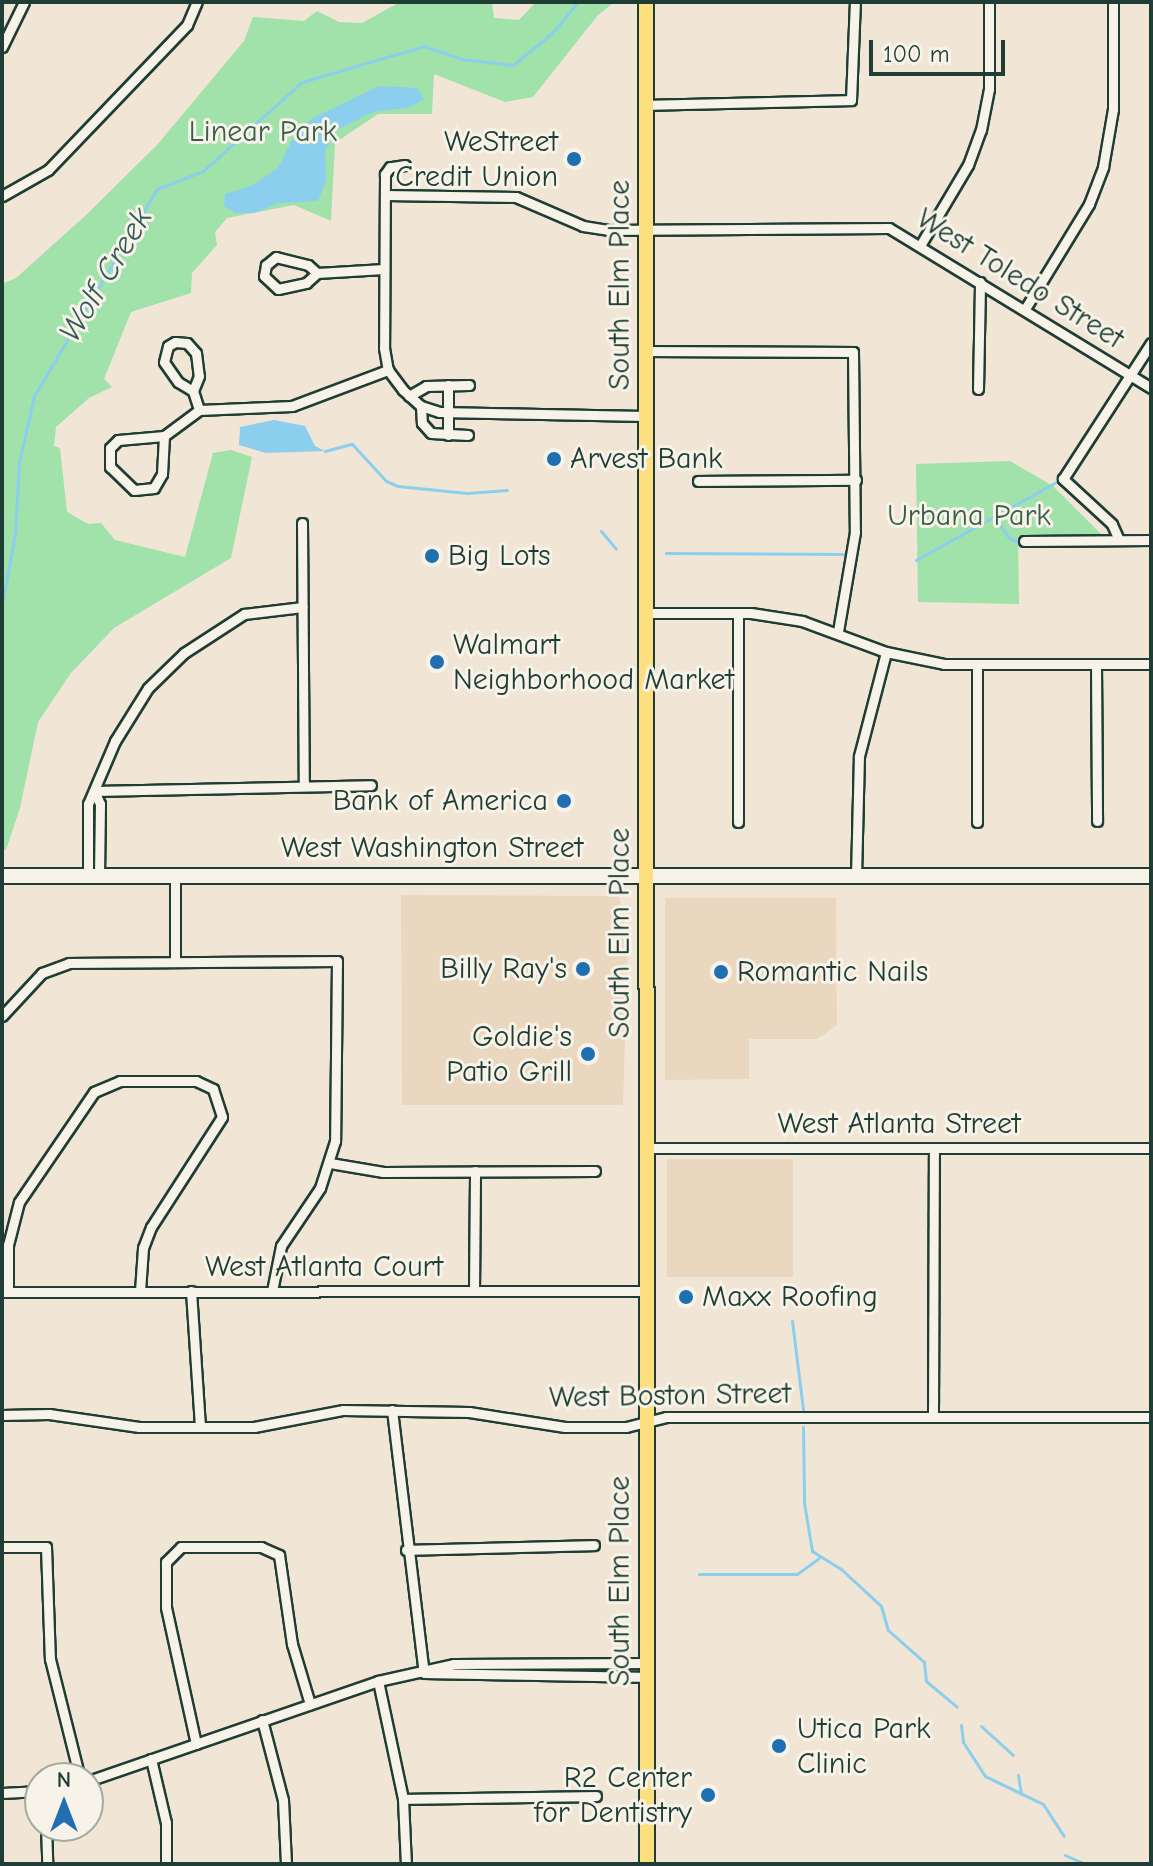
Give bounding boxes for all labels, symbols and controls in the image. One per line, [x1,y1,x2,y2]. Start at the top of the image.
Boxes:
scale bar [873,24,1009,74]
text: 100 m [883,40,950,68]
park label: Linear Park [189,114,337,150]
place label: WeStreet Credit Union [395,124,558,194]
marker: WeStreet Credit Union [565,150,583,168]
street label: South Elm Place [602,180,638,390]
water label: Wolf Creek [51,201,161,349]
street label: West Toledo Street [910,201,1130,357]
place label: Arvest Bank [570,441,723,477]
marker: Arvest Bank [545,450,563,468]
park label: Urbana Park [887,498,1051,534]
place label: Big Lots [448,538,550,574]
marker: Big Lots [423,547,441,565]
place label: Walmart Neighborhood Market [453,627,734,698]
marker: Walmart Neighborhood Market [428,653,446,671]
place label: Bank of America [333,783,548,819]
marker: Bank of America [555,792,573,810]
street label: South Elm Place [602,828,638,1038]
street label: West Washington Street [281,830,583,866]
place label: Billy Ray's [440,951,567,987]
place label: Romantic Nails [737,954,928,990]
marker: Billy Ray's [574,960,592,978]
marker: Romantic Nails [712,963,730,981]
place label: Goldie's Patio Grill [446,1019,572,1090]
marker: Goldie's Patio Grill [579,1045,597,1063]
street label: West Atlanta Street [777,1106,1021,1142]
street label: West Atlanta Court [205,1249,443,1285]
place label: Maxx Roofing [702,1279,878,1315]
marker: Maxx Roofing [677,1288,695,1306]
street label: West Boston Street [549,1376,791,1416]
street label: South Elm Place [602,1476,638,1686]
place label: Utica Park Clinic [797,1711,931,1782]
marker: Utica Park Clinic [768,1735,790,1757]
place label: R2 Center for Dentistry [534,1760,692,1830]
north arrow [24,1762,104,1842]
text: N [57,1767,71,1793]
marker: R2 Center for Dentistry [699,1786,717,1804]

